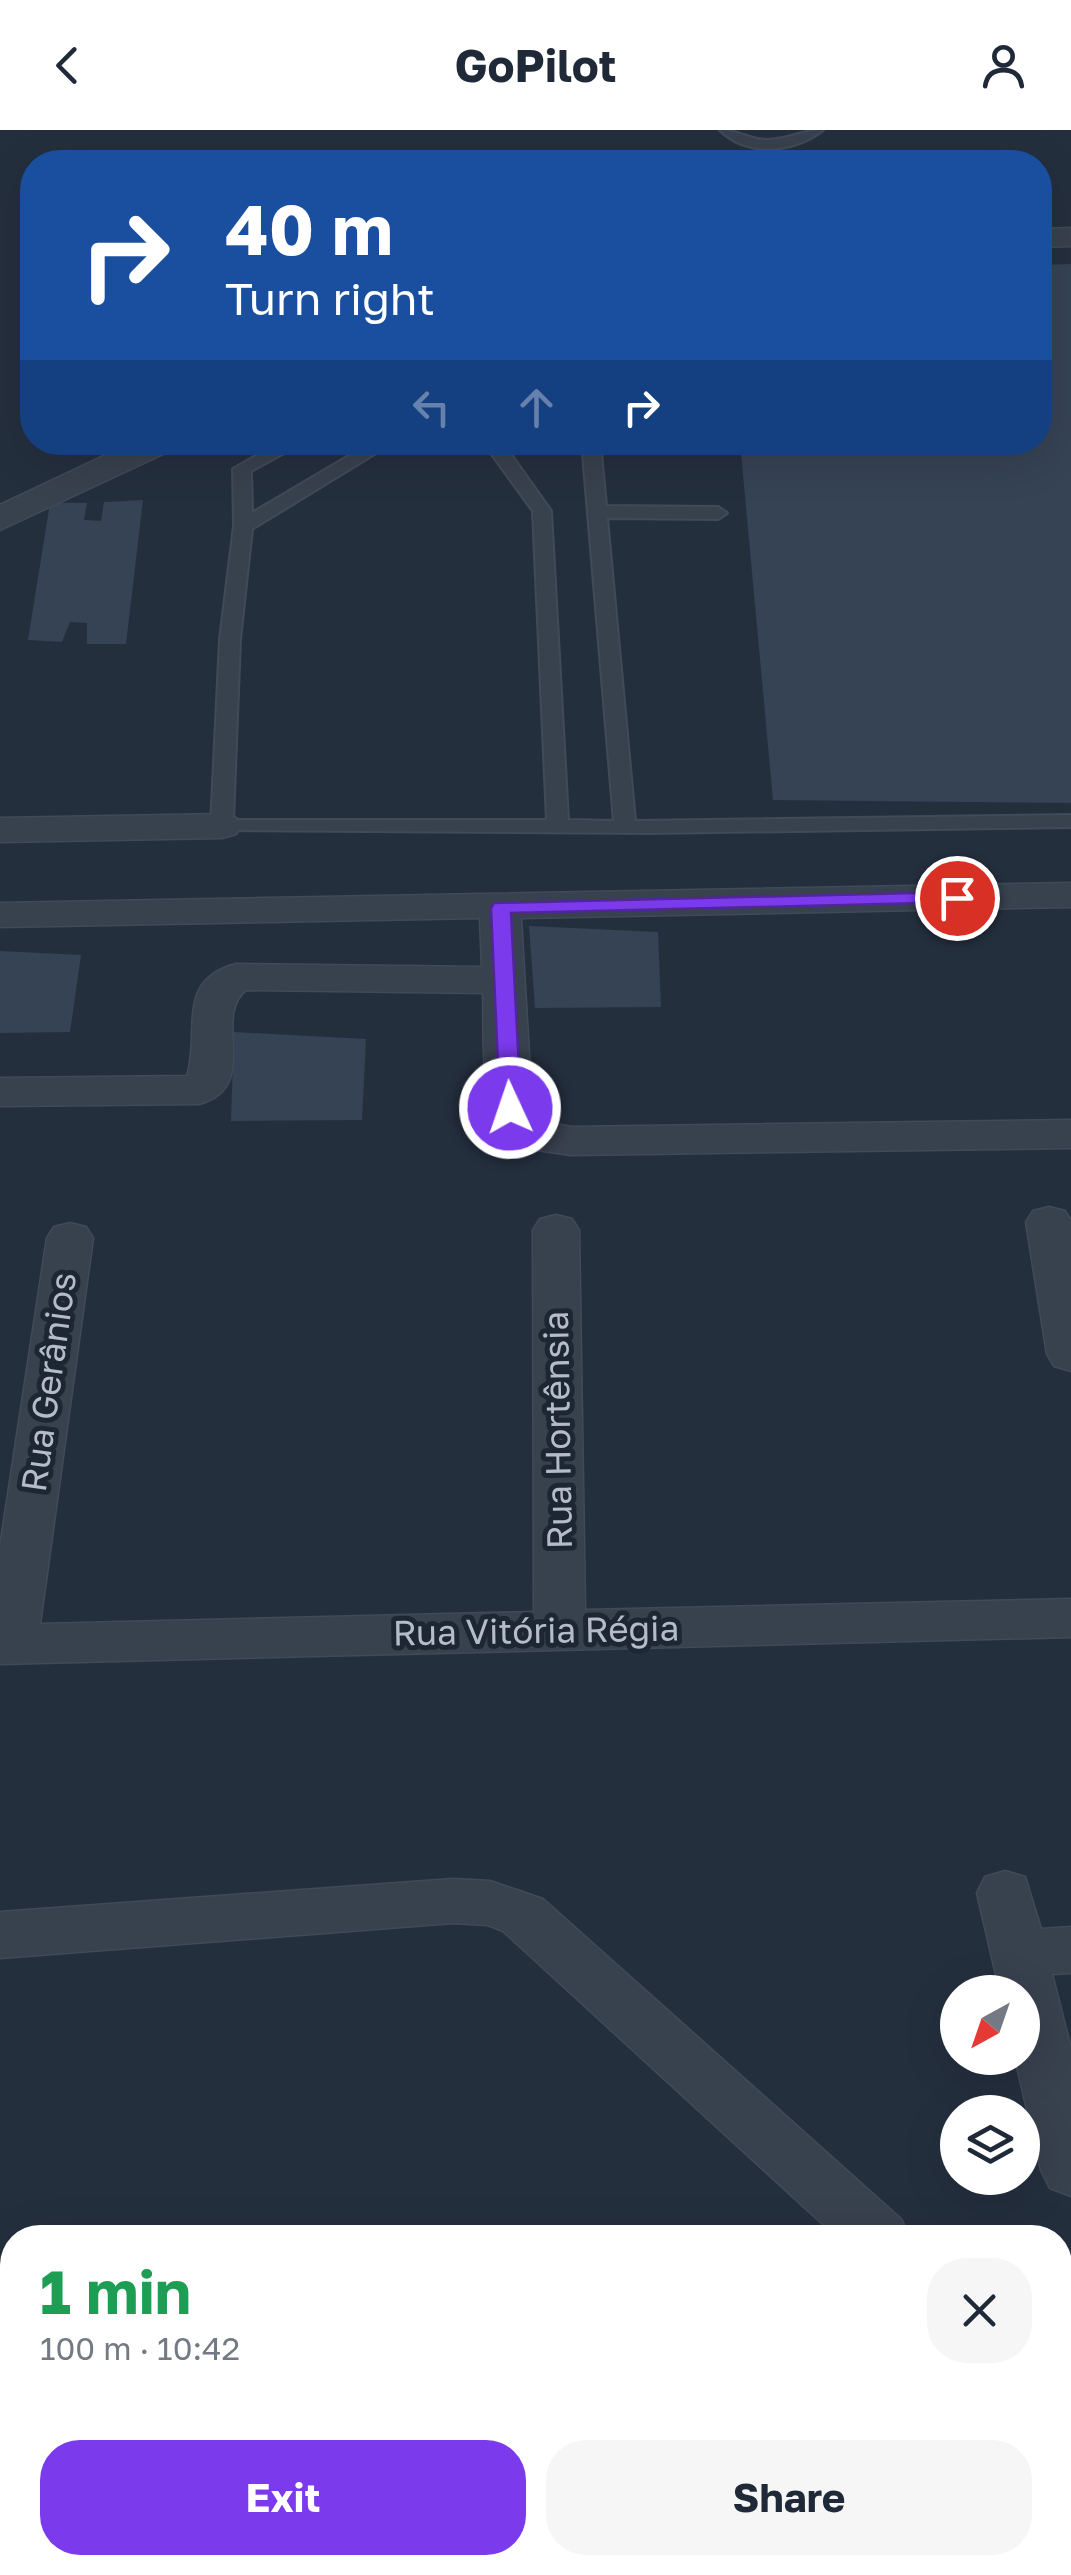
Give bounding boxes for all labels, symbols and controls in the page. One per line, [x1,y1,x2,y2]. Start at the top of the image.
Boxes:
icon: back [40,38,95,93]
text: GoPilot [454,38,617,92]
icon: person [976,38,1031,93]
text: 40 m [225,186,393,270]
icon: right [60,190,190,320]
text: Turn right [225,271,435,325]
icon: left [404,380,459,435]
icon: ahead [509,380,564,435]
icon: right [614,380,669,435]
pin [915,856,1000,941]
icon: arrive [930,871,985,926]
position arrow [458,1056,562,1160]
street label: Rua Gerânios [12,1269,84,1494]
street label: Rua Hortênsia [534,1311,580,1550]
street label: Rua Vitória Régia [392,1607,680,1653]
north arrow [940,1975,1040,2075]
map controls [940,1975,1040,2195]
button: layers [940,2095,1040,2195]
text: 1 min [40,2255,191,2327]
button: close [927,2258,1032,2363]
text: 100 m · 10:42 [40,2329,240,2367]
button: Exit [40,2440,526,2555]
button: Share [546,2440,1032,2555]

